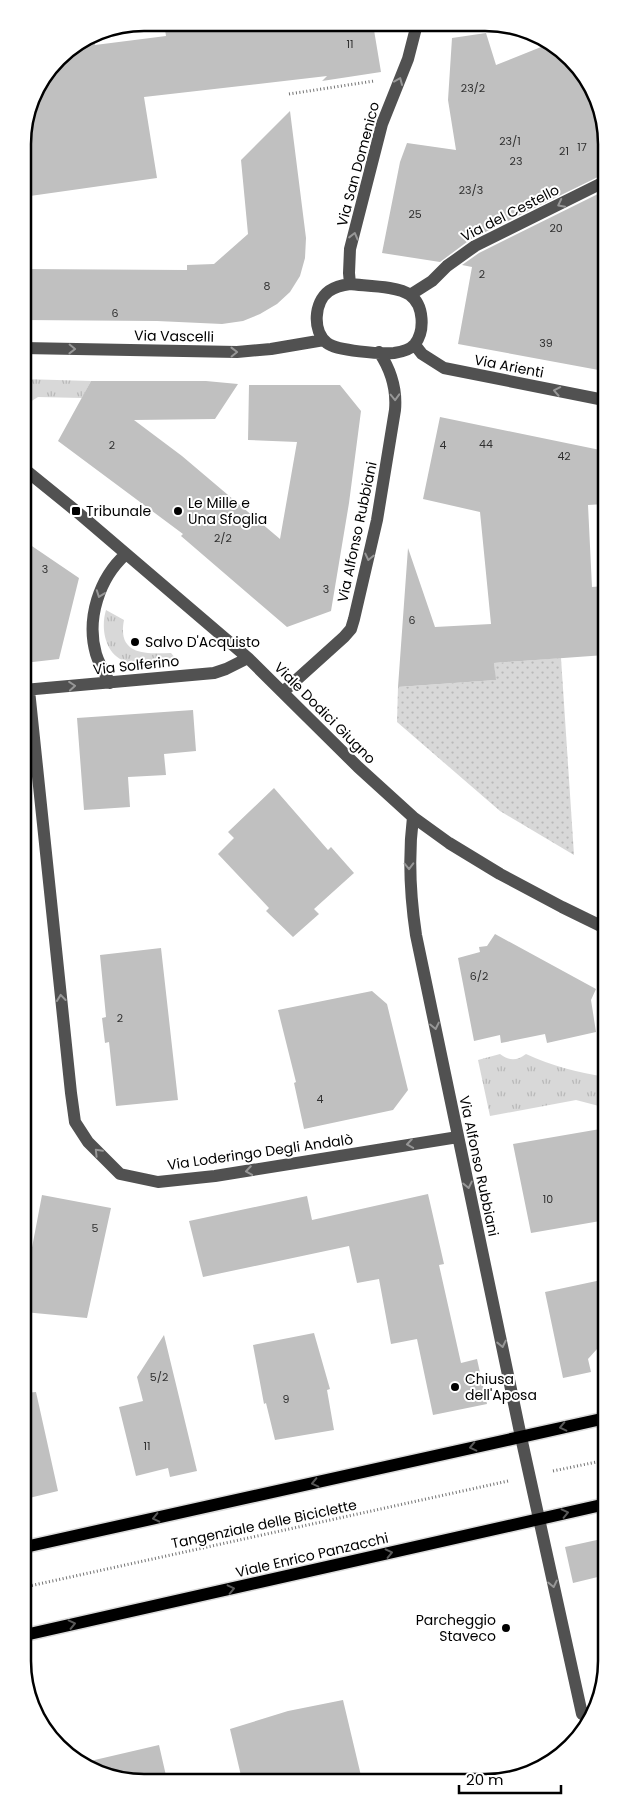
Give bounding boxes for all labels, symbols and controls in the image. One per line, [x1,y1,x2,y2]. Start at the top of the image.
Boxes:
house number: 11 [346,36,354,52]
one-way arrow [393,77,404,86]
house number: 23/2 [461,80,485,96]
street label: Via San Domenico [332,99,384,229]
house number: 23/1 [499,133,521,149]
house number: 17 [577,139,587,155]
house number: 21 [559,143,569,159]
house number: 23 [510,153,522,169]
street label: Via del Cestello [457,180,563,246]
house number: 23/3 [459,182,483,198]
one-way arrow [557,198,566,208]
house number: 25 [408,206,422,222]
house number: 20 [549,220,563,236]
one-way arrow [348,233,358,241]
house number: 2 [479,266,485,282]
house number: 8 [264,278,271,294]
house number: 6 [112,305,119,321]
street label: Via Vascelli [134,325,214,347]
house number: 39 [539,335,553,351]
one-way arrow [68,344,76,354]
one-way arrow [231,346,239,357]
street label: Via Arienti [473,349,545,383]
one-way arrow [552,386,561,396]
one-way arrow [390,394,400,401]
house number: 44 [479,436,493,452]
house number: 2 [109,437,115,453]
house number: 4 [440,437,447,453]
house number: 42 [557,448,571,464]
street label: Via Alfonso Rubbiani [332,460,382,604]
place label: Le Mille e Una Sfoglia [188,493,267,529]
place label: Tribunale [86,501,152,521]
marker: Tribunale [70,505,82,517]
marker: Le Mille e Una Sfoglia [172,505,184,517]
house number: 2/2 [214,530,232,546]
one-way arrow [364,553,375,562]
house number: 3 [42,561,48,577]
house number: 3 [323,581,329,597]
one-way arrow [96,589,106,598]
house number: 6 [409,612,416,628]
place label: Salvo D'Acquisto [145,632,260,652]
marker: Salvo D'Acquisto [129,636,141,648]
street label: Via Solferino [92,651,180,679]
street label: Viale Dodici Giugno [270,658,380,768]
one-way arrow [68,681,76,692]
one-way arrow [404,862,414,870]
house number: 6/2 [470,968,488,984]
one-way arrow [56,994,67,1002]
house number: 2 [117,1010,123,1026]
one-way arrow [429,1021,440,1030]
house number: 4 [317,1091,324,1107]
street label: Via Alfonso Rubbiani [454,1094,504,1238]
street label: Via Loderingo Degli Andalò [166,1129,354,1175]
one-way arrow [405,1139,414,1149]
one-way arrow [95,1149,104,1158]
one-way arrow [245,1165,254,1175]
one-way arrow [462,1181,473,1189]
house number: 10 [543,1191,553,1207]
house number: 5 [92,1220,99,1236]
one-way arrow [496,1340,506,1348]
house number: 5/2 [150,1369,168,1385]
place label: Chiusa dell'Aposa [465,1369,537,1405]
marker: Chiusa dell'Aposa [449,1381,461,1393]
house number: 9 [283,1391,290,1407]
one-way arrow [559,1421,568,1432]
house number: 11 [143,1438,151,1454]
one-way arrow [469,1441,478,1452]
one-way arrow [310,1477,319,1487]
street label: Tangenziale delle Biciclette [169,1494,359,1553]
one-way arrow [561,1508,570,1519]
one-way arrow [152,1512,161,1523]
street label: Viale Enrico Panzacchi [234,1528,390,1582]
one-way arrow [385,1548,394,1559]
one-way arrow [548,1579,558,1588]
one-way arrow [226,1584,235,1595]
place label: Parcheggio Staveco [416,1610,496,1646]
one-way arrow [68,1619,77,1630]
marker: Parcheggio Staveco [500,1622,512,1634]
scale bar [459,1762,562,1794]
text: 20 m [466,1769,504,1790]

